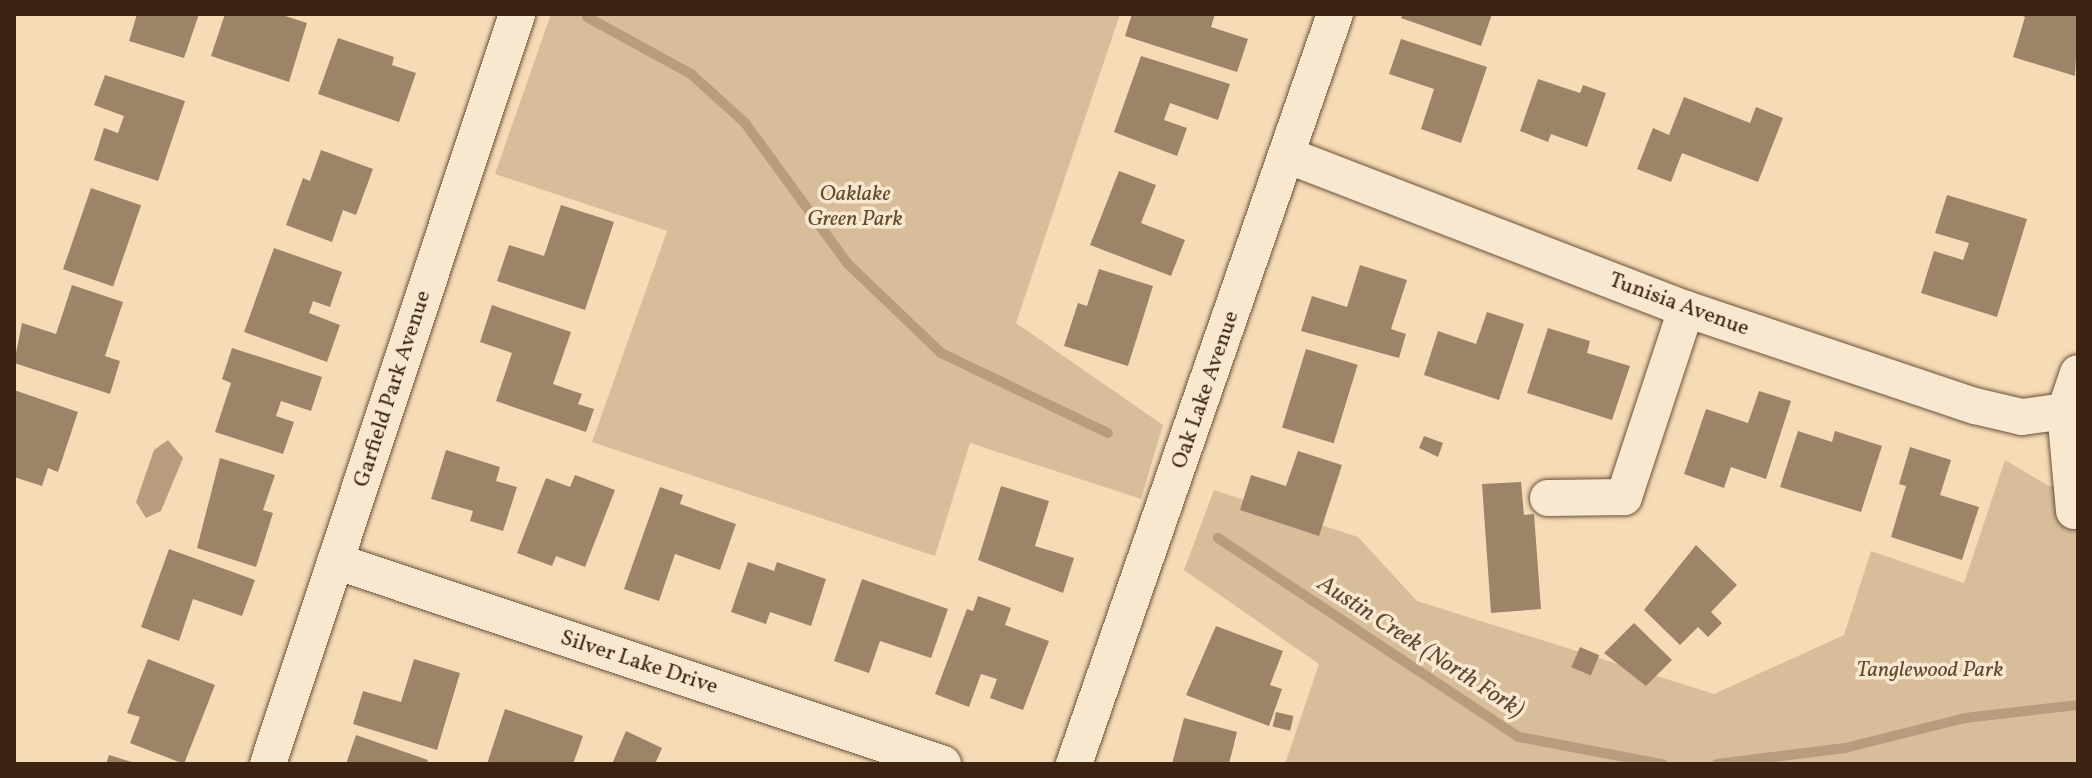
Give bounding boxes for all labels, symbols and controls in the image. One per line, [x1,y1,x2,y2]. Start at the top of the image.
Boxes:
park label: Oaklake Green Park [807,181,903,232]
street label: Tunisia Avenue [1605,267,1753,343]
street label: Garfield Park Avenue [349,287,437,491]
street label: Oak Lake Avenue [1167,308,1245,472]
water label: Austin Creek (North Fork) [1311,570,1529,726]
street label: Silver Lake Drive [557,625,721,701]
park label: Tanglewood Park [1857,658,2003,684]

